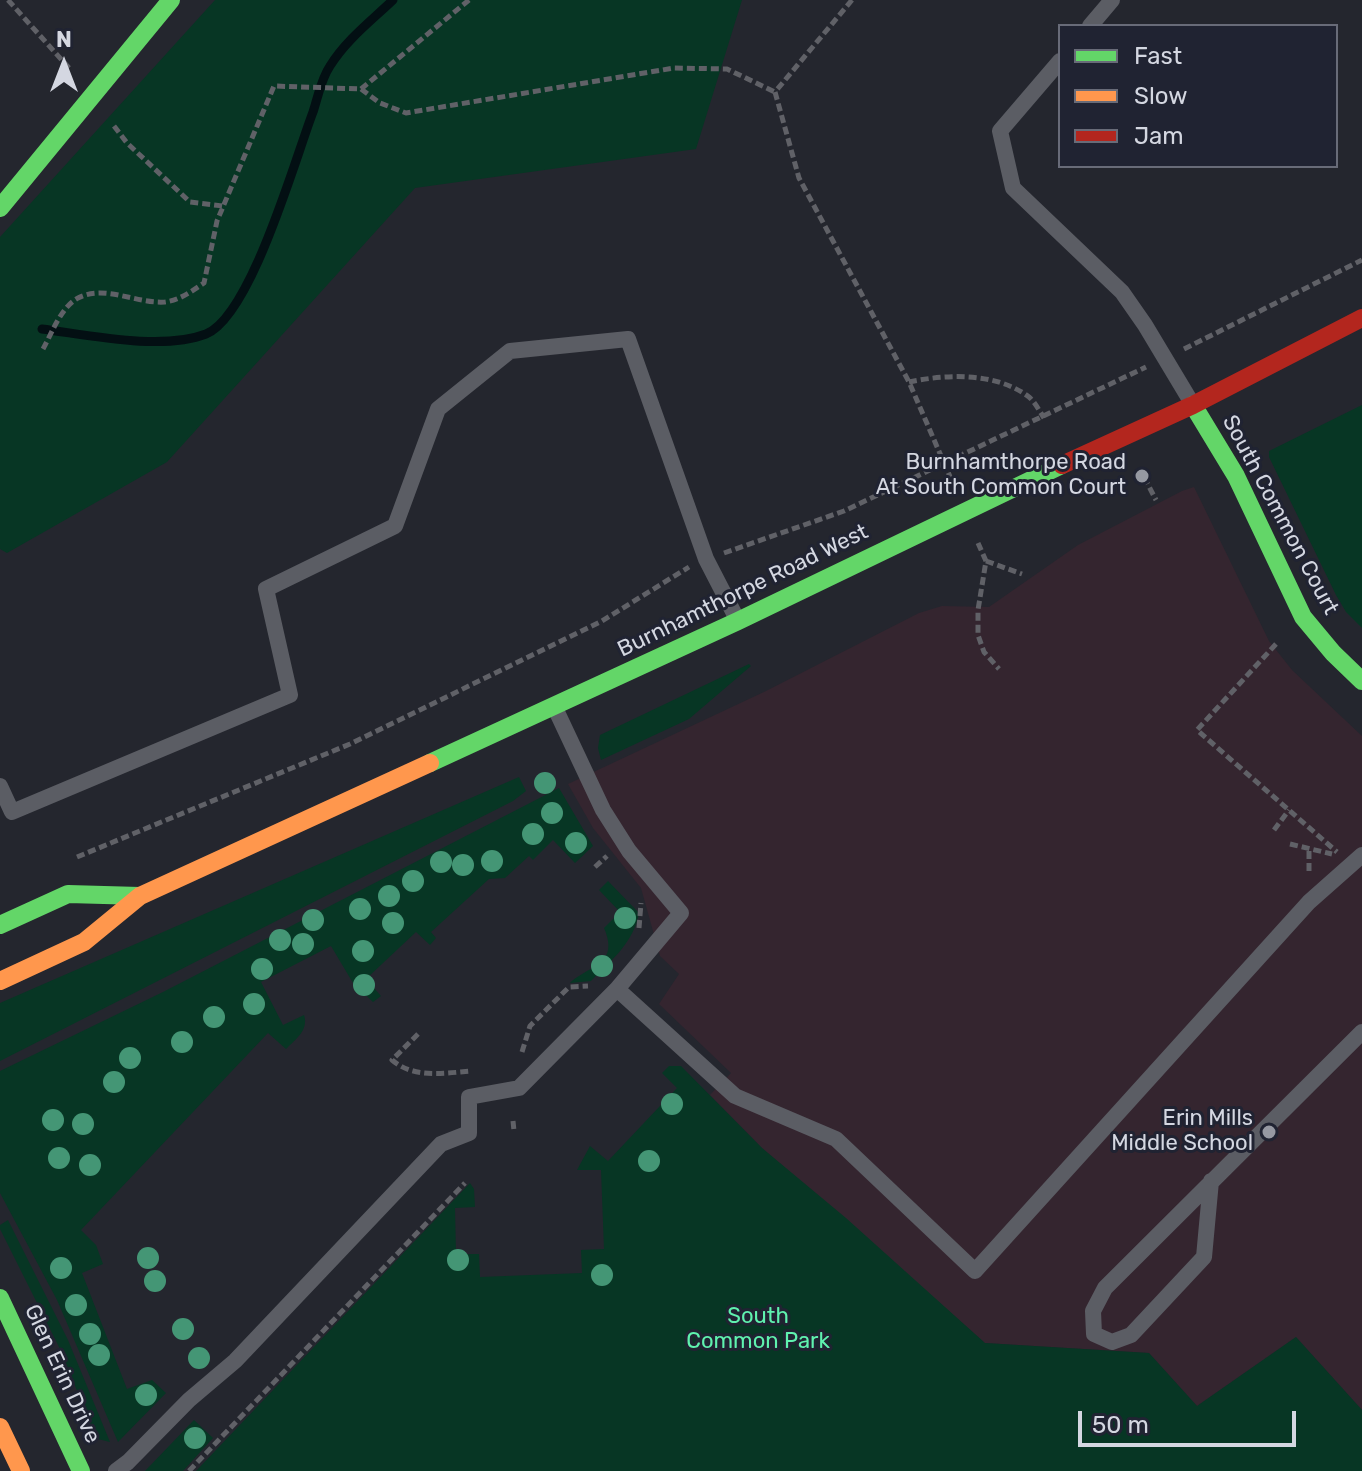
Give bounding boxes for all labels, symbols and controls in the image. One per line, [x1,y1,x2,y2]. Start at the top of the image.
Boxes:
north arrow [24,24,104,104]
legend [1058,24,1338,168]
text: N [56,26,72,53]
text: Fast [1134,42,1182,70]
text: Slow [1134,82,1187,110]
text: Jam [1134,122,1184,150]
street label: South Common Court [1216,411,1344,619]
place label: Burnhamthorpe Road At South Common Court [876,450,1126,502]
marker: Burnhamthorpe Road At South Common Court [1133,467,1151,485]
street label: Burnhamthorpe Road West [614,519,872,663]
place label: Erin Mills Middle School [1111,1106,1253,1158]
marker: Erin Mills Middle School [1260,1123,1278,1141]
street label: Glen Erin Drive [18,1300,106,1448]
park label: South Common Park [686,1304,830,1356]
scale bar [1082,1395,1300,1445]
text: 50 m [1092,1411,1149,1439]

